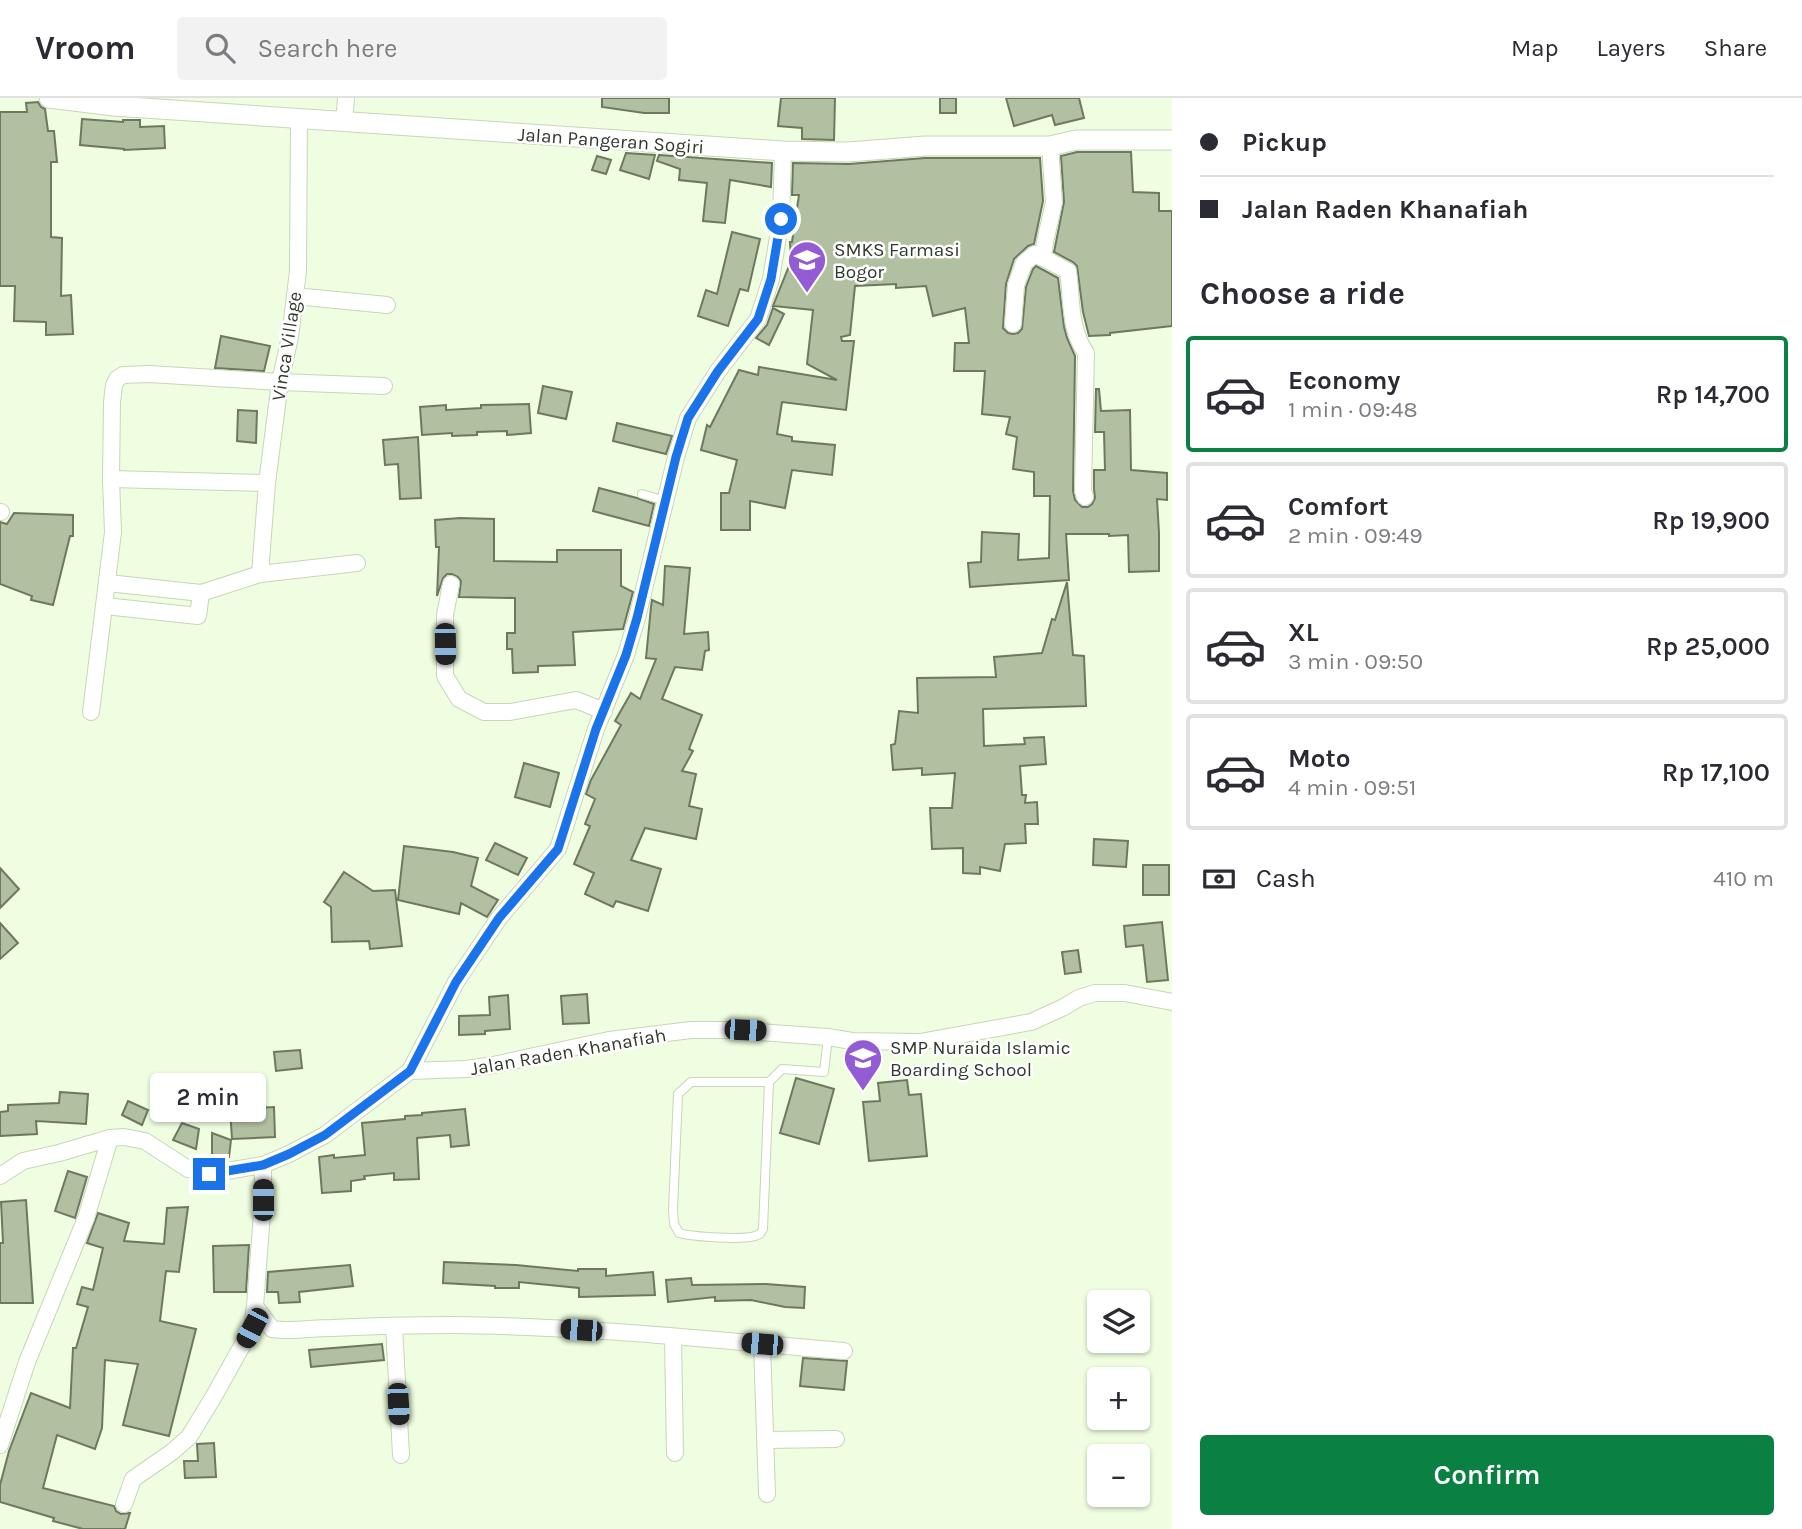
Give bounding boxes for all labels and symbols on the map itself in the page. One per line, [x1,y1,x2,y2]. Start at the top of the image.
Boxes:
street label: Jalan Pangeran Sogiri [517,124,705,158]
route start [765,203,797,235]
school or university icon: SMKS Farmasi Bogor [786,239,828,294]
place label: SMKS Farmasi Bogor [834,239,960,283]
street label: Vinca Village [267,290,306,402]
car [435,623,456,665]
car [724,1018,767,1042]
street label: Jalan Raden Khanafiah [469,1024,668,1080]
school or university icon: SMP Nuraida Islamic Boarding School [842,1037,884,1092]
place label: SMP Nuraida Islamic Boarding School [890,1037,1071,1081]
callout: 2 min [151,1072,267,1122]
route end [193,1158,225,1190]
car [253,1179,274,1221]
car [233,1305,272,1351]
car [560,1318,603,1342]
car [741,1332,784,1356]
car [387,1382,410,1426]

